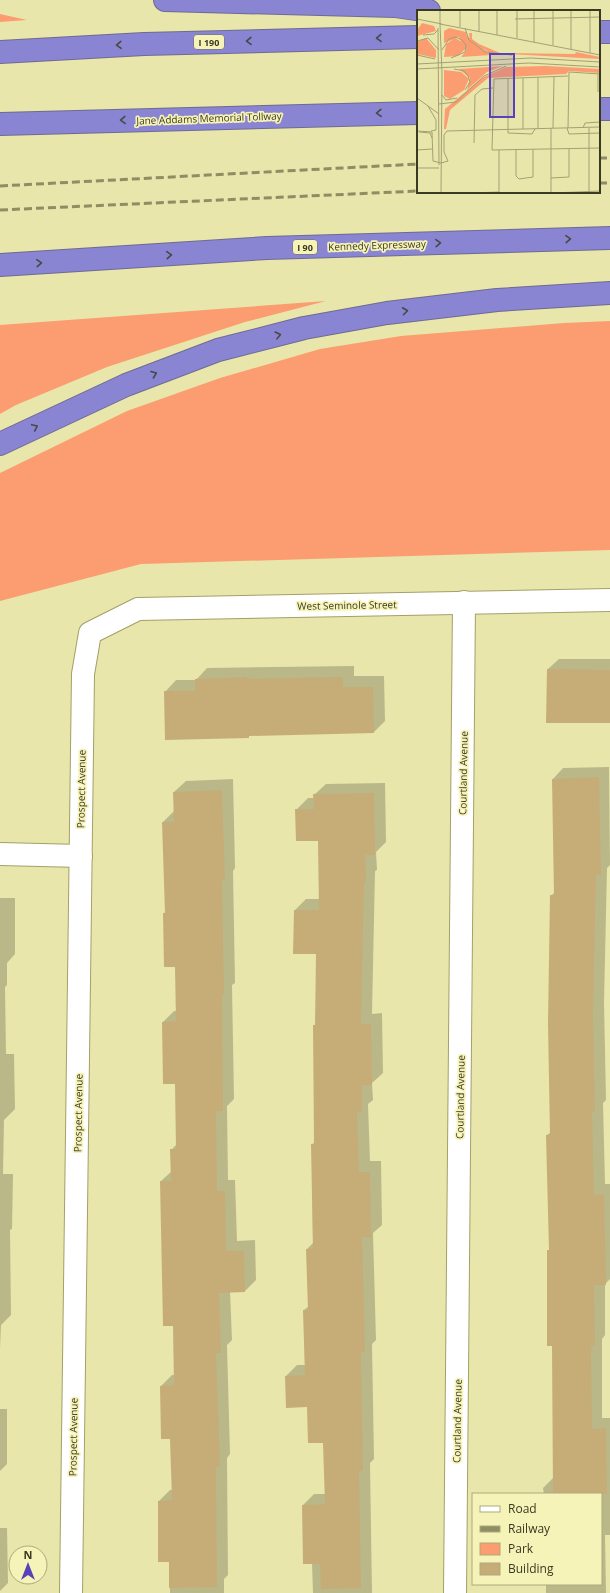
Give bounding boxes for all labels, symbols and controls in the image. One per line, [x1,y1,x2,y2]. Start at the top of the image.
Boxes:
inset map [417,10,600,193]
one-way arrow [376,33,382,42]
road number: I 190 [194,35,224,49]
one-way arrow [246,37,252,45]
one-way arrow [116,41,122,49]
street label: Jane Addams Memorial Tollway [135,108,283,128]
one-way arrow [376,109,382,118]
one-way arrow [120,116,126,124]
one-way arrow [565,235,571,243]
street label: Kennedy Expressway [328,236,427,254]
one-way arrow [435,239,441,247]
road number: I 90 [293,240,317,254]
one-way arrow [166,250,172,259]
one-way arrow [36,258,42,267]
one-way arrow [402,306,408,315]
one-way arrow [274,331,281,339]
one-way arrow [151,371,158,379]
one-way arrow [31,424,39,432]
street label: West Seminole Street [297,597,397,613]
street label: Courtland Avenue [455,731,471,815]
street label: Prospect Avenue [73,749,89,828]
street label: Courtland Avenue [452,1055,468,1139]
street label: Prospect Avenue [70,1073,86,1152]
street label: Courtland Avenue [449,1379,465,1463]
street label: Prospect Avenue [65,1397,81,1476]
legend [472,1493,602,1585]
text: Road [508,1500,537,1517]
text: Railway [508,1520,551,1537]
text: Park [508,1540,534,1557]
north arrow [8,1545,48,1585]
text: N [24,1547,32,1562]
text: Building [508,1560,554,1577]

